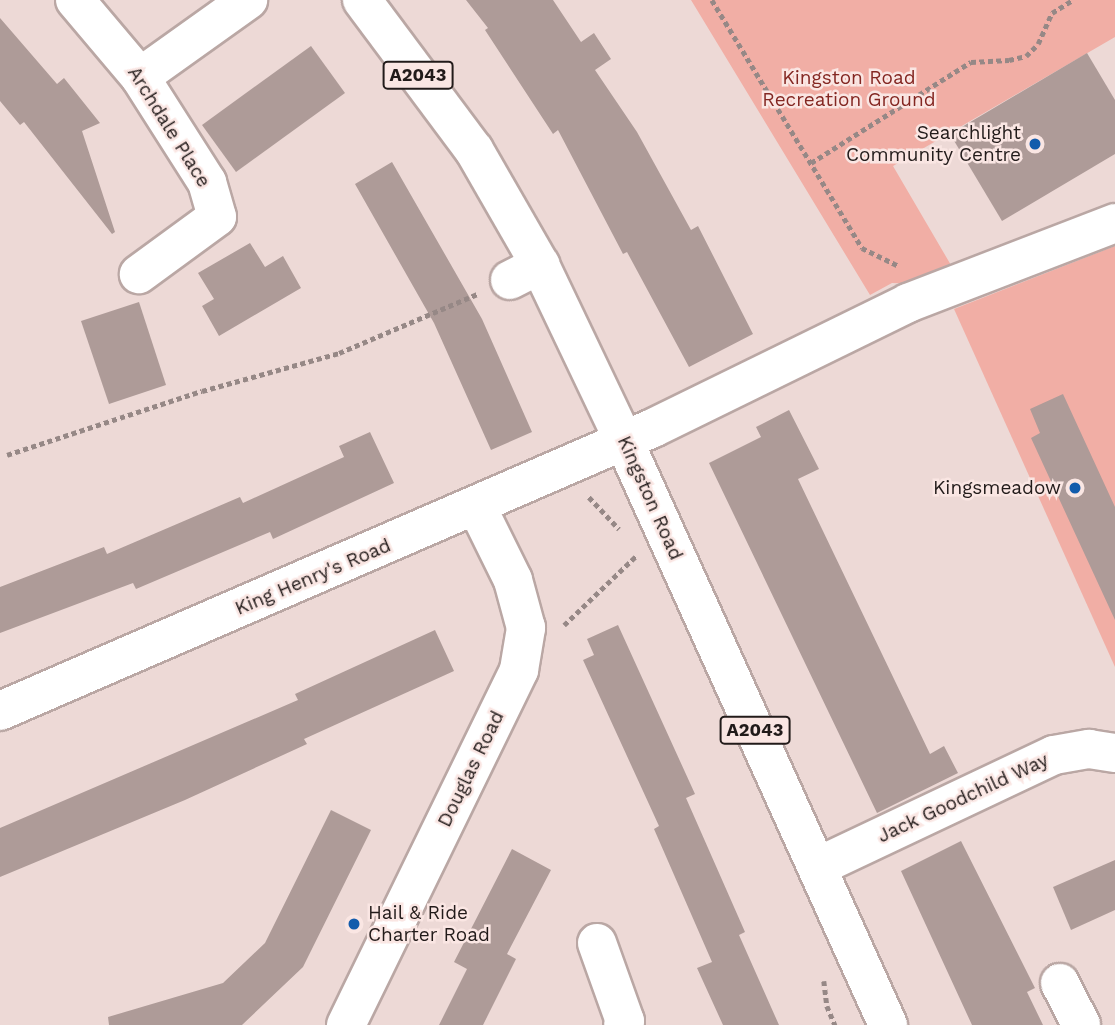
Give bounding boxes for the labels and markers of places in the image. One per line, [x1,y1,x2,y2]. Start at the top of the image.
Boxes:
place label: Searchlight Community Centre [846,122,1021,166]
marker: Searchlight Community Centre [1027,136,1043,152]
place label: Kingsmeadow [933,477,1061,499]
marker: Kingsmeadow [1067,480,1083,496]
place label: Hail & Ride Charter Road [368,902,490,946]
marker: Hail & Ride Charter Road [346,916,362,932]

